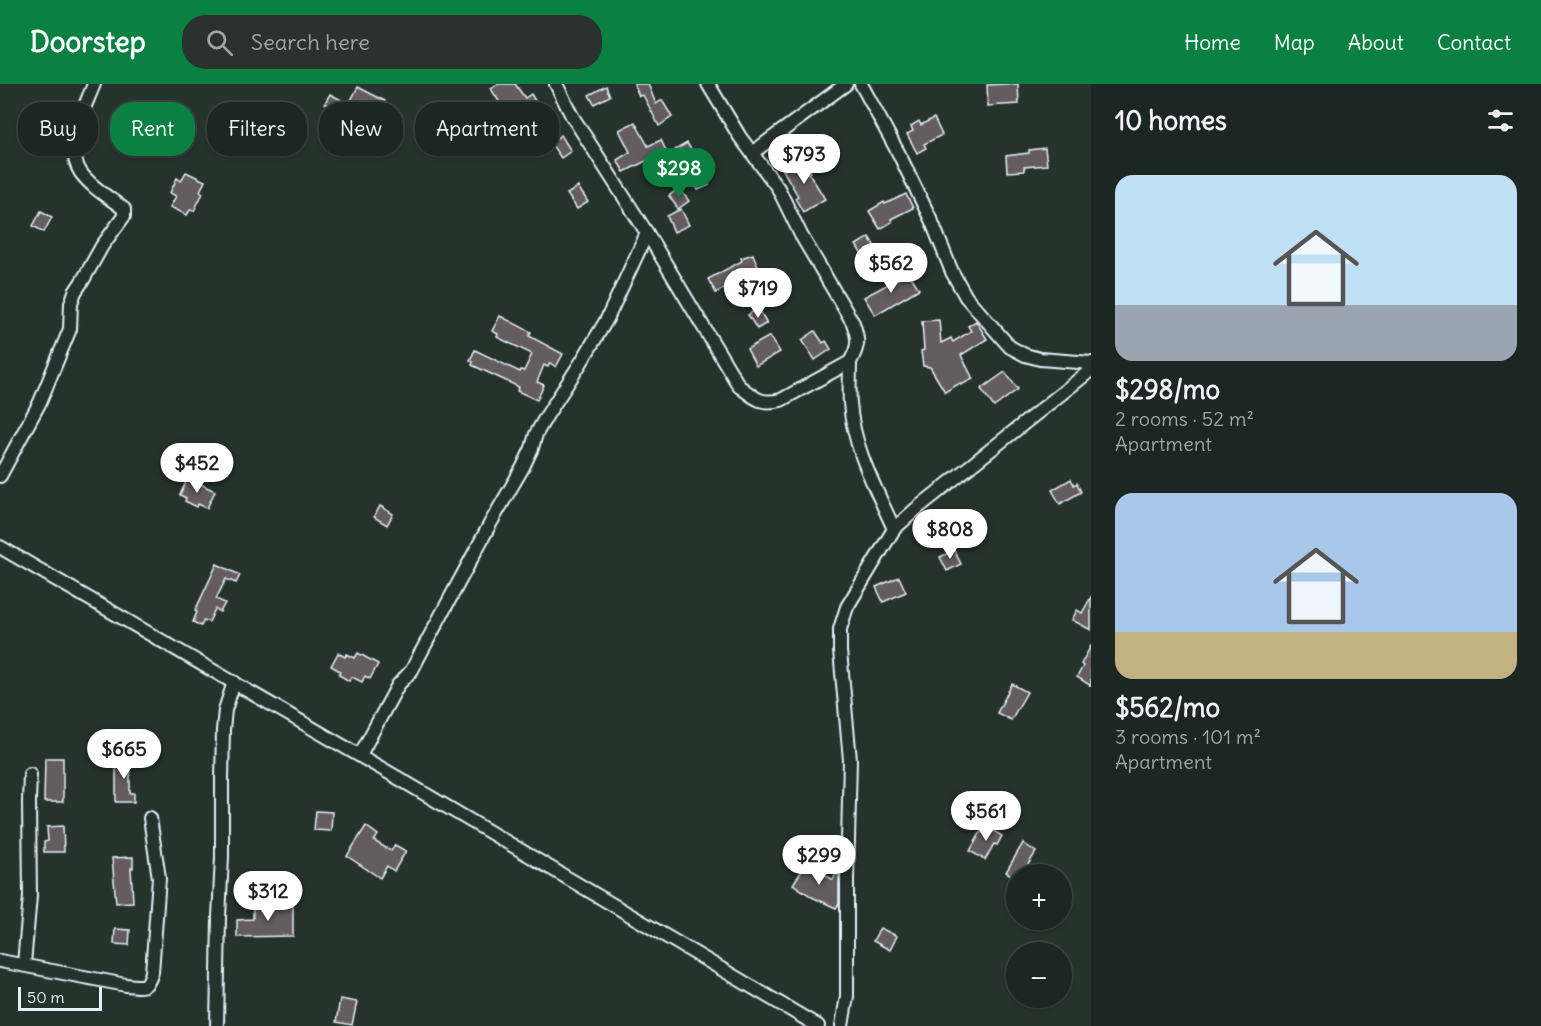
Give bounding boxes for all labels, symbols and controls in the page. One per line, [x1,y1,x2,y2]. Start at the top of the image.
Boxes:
search box [182,15,602,69]
text: Doorstep [30,24,146,60]
icon: search [203,26,236,59]
text: Search here [251,28,370,56]
text: Home [1184,29,1241,56]
text: Map [1274,29,1315,56]
text: About [1348,29,1404,56]
text: Contact [1437,29,1511,56]
chip: Buy [18,102,98,156]
chip: Rent [110,102,195,156]
chip: Filters [207,102,307,156]
chip: New [319,102,403,156]
chip: Apartment [415,102,559,156]
text: 10 homes [1115,104,1227,137]
icon: filters [1484,104,1517,137]
pin: $793 [768,134,840,185]
text: $793 [782,141,826,166]
pin: $298 [643,148,715,199]
text: $298 [656,155,702,180]
icon: home [1262,214,1370,322]
pin: $562 [855,243,927,294]
text: $562 [868,250,914,275]
pin: $719 [722,268,794,319]
text: $719 [738,275,778,300]
text: $298/mo [1115,373,1220,406]
text: 2 rooms · 52 m² [1115,406,1254,431]
text: Apartment [1115,431,1212,456]
pin: $452 [161,443,233,494]
text: $452 [174,450,220,475]
pin: $808 [914,509,986,560]
text: $808 [926,516,974,541]
icon: home [1262,532,1370,640]
text: $562/mo [1115,691,1220,724]
text: 3 rooms · 101 m² [1115,724,1261,749]
pin: $665 [88,729,160,780]
text: $665 [101,736,147,761]
text: Apartment [1115,749,1212,774]
pin: $561 [950,791,1022,842]
text: $561 [965,798,1007,823]
pin: $299 [783,835,855,886]
text: $299 [796,842,842,867]
map controls [1006,864,1072,1008]
button: + [1006,864,1072,930]
pin: $312 [232,871,304,922]
text: $312 [247,878,289,903]
button: − [1006,942,1072,1008]
scale bar [18,984,102,1012]
text: 50 m [27,987,65,1007]

